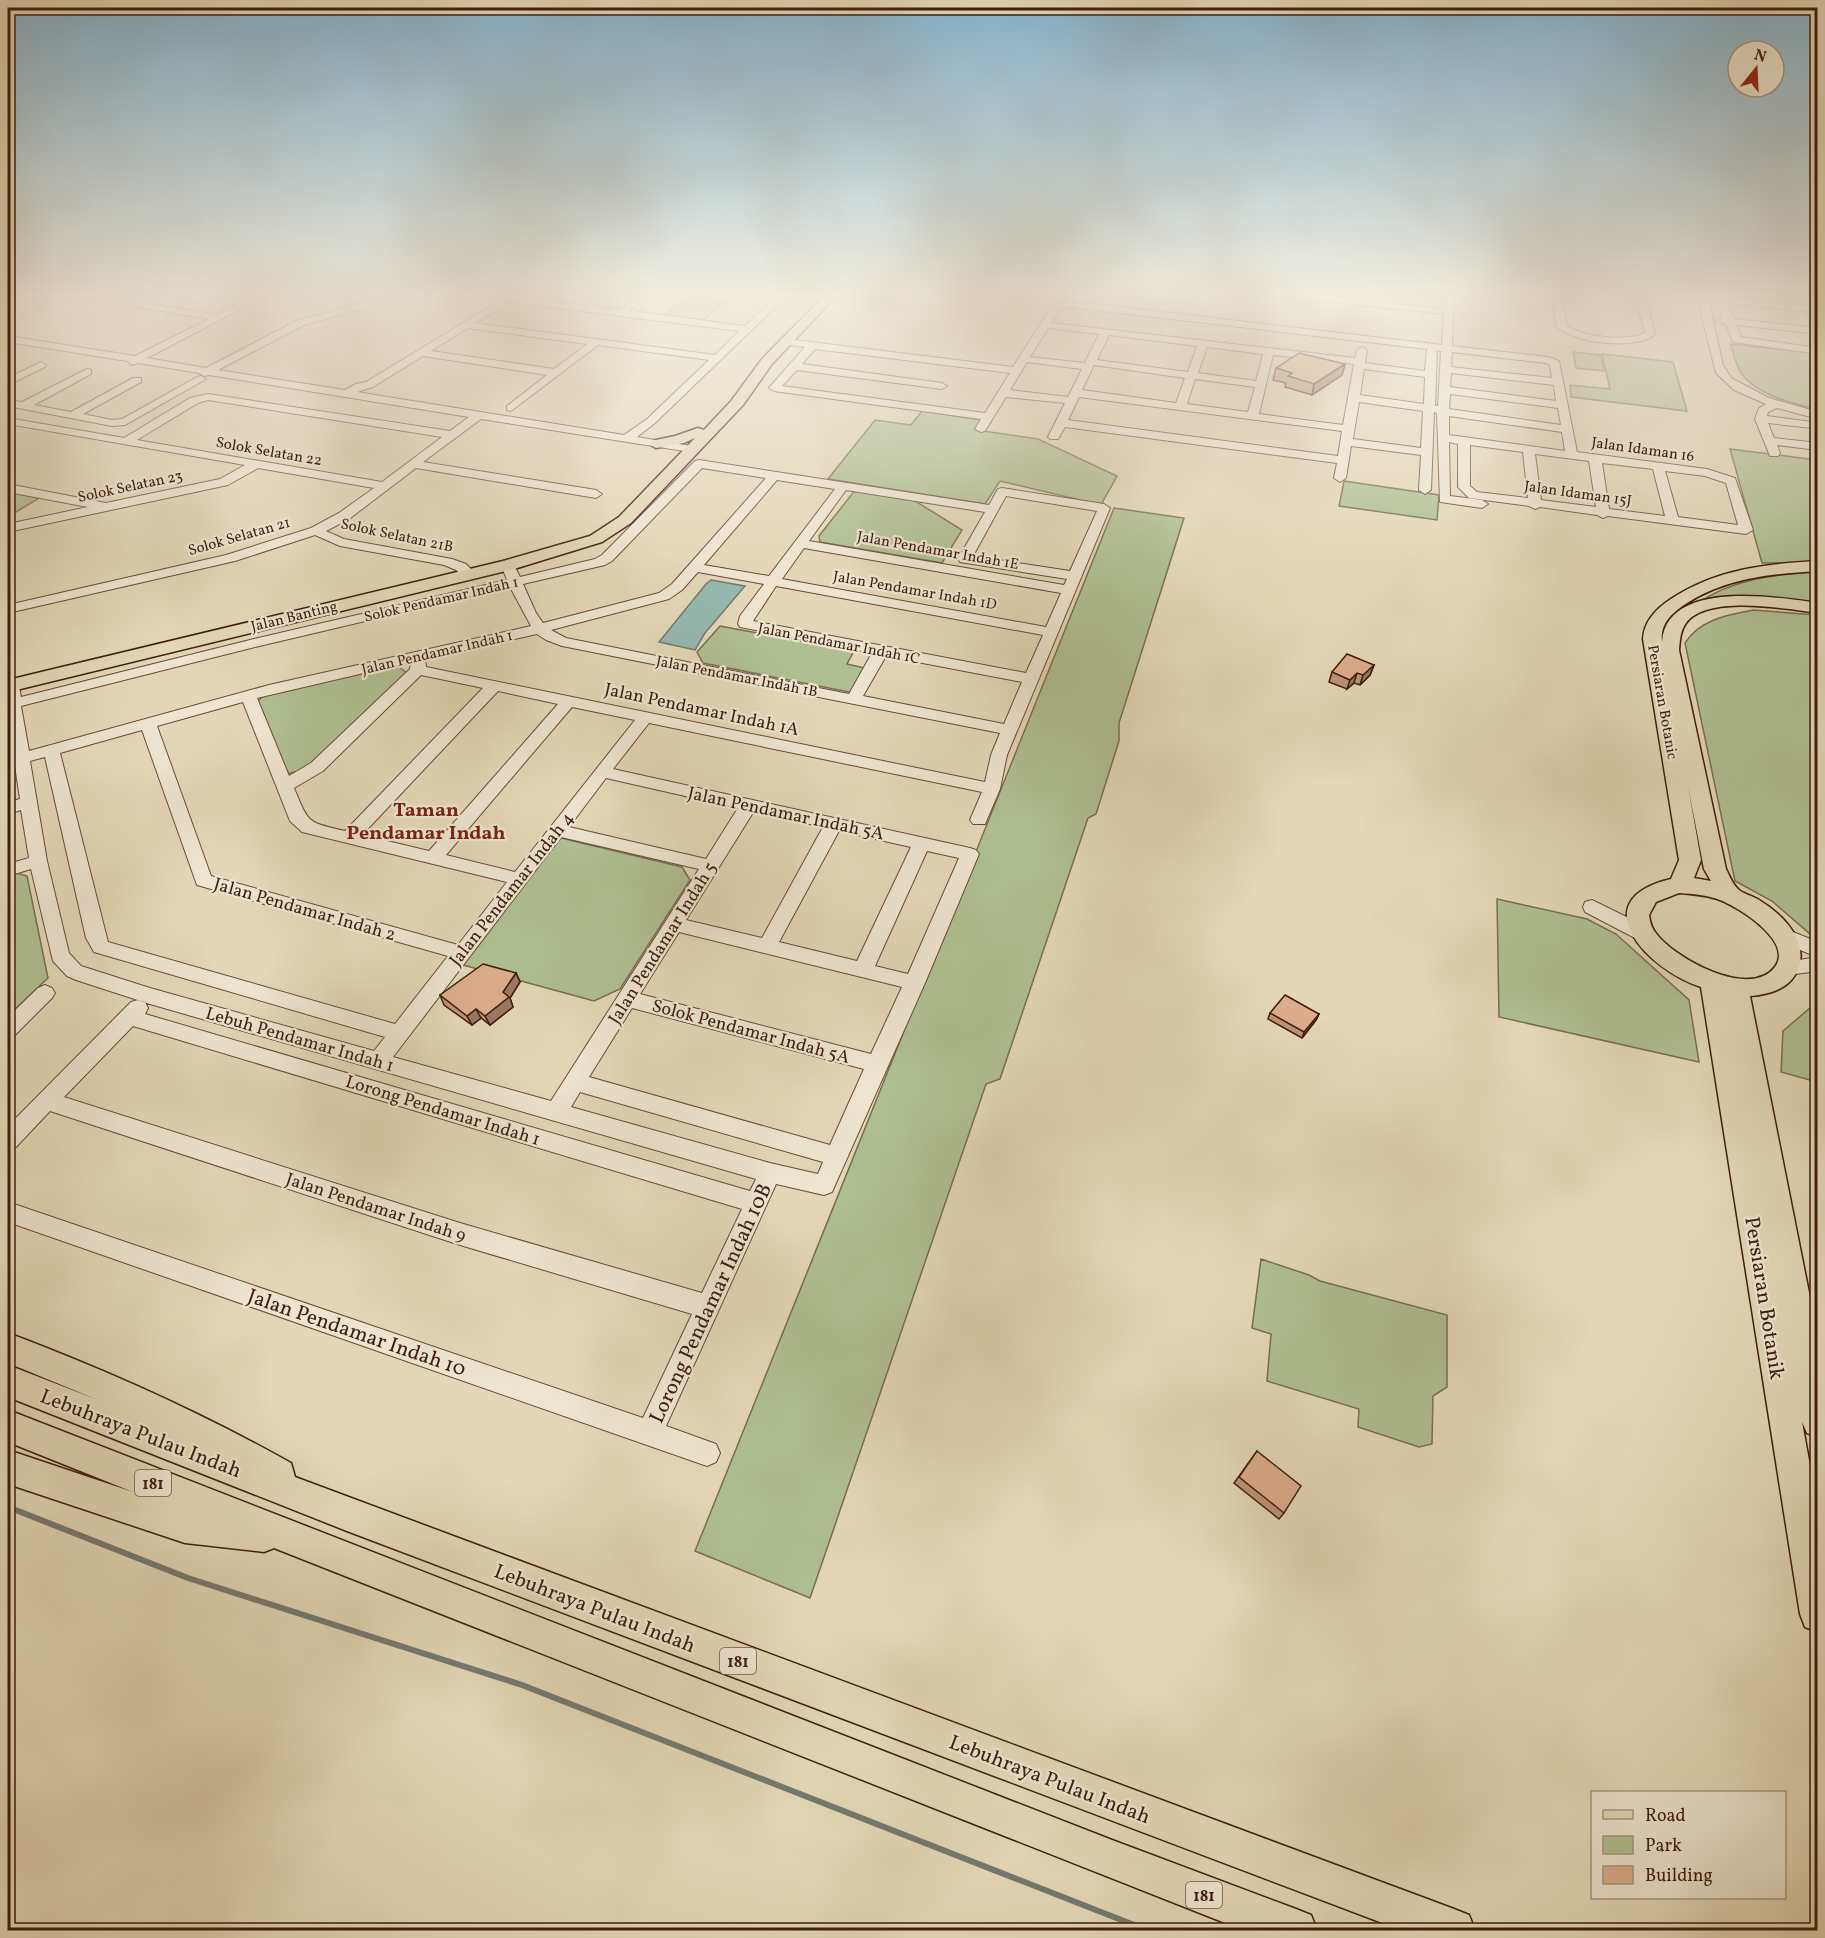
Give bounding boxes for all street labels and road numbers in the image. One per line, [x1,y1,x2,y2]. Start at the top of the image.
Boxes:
street label: Solok Selatan 22 [214,433,324,472]
street label: Jalan Idaman 16 [1590,433,1696,468]
street label: Solok Selatan 23 [76,466,185,509]
street label: Jalan Idaman 15J [1523,477,1633,512]
street label: Solok Selatan 21 [186,513,293,562]
street label: Solok Selatan 21B [338,514,455,559]
street label: Jalan Pendamar Indah 1E [855,527,1020,576]
street label: Jalan Pendamar Indah 1D [831,567,998,616]
street label: Solok Pendamar Indah 1 [362,572,521,628]
street label: Jalan Banting [249,596,340,638]
street label: Jalan Pendamar Indah 1C [756,618,922,671]
street label: Jalan Pendamar Indah 1 [360,626,515,681]
street label: Persiaran Botanic [1641,643,1682,762]
street label: Jalan Pendamar Indah 1B [654,652,819,703]
street label: Jalan Pendamar Indah 1A [602,678,802,743]
street label: Jalan Pendamar Indah 5A [685,781,886,848]
street label: Jalan Pendamar Indah 4 [444,808,580,972]
street label: Jalan Pendamar Indah 5 [603,858,724,1030]
street label: Jalan Pendamar Indah 2 [211,872,399,948]
street label: Solok Pendamar Indah 5A [649,994,853,1071]
street label: Lebuh Pendamar Indah 1 [202,1002,397,1079]
street label: Lorong Pendamar Indah 1 [342,1070,543,1153]
street label: Jalan Pendamar Indah 9 [282,1167,469,1249]
street label: Lorong Pendamar Indah 10B [643,1179,780,1428]
street label: Persiaran Botanik [1736,1215,1791,1382]
street label: Jalan Pendamar Indah 10 [243,1282,470,1384]
street label: Lebuhraya Pulau Indah [35,1383,245,1486]
road number: 181 [135,1470,171,1496]
street label: Lebuhraya Pulau Indah [489,1558,699,1661]
road number: 181 [720,1648,756,1674]
street label: Lebuhraya Pulau Indah [944,1729,1154,1832]
road number: 181 [1186,1882,1222,1908]

